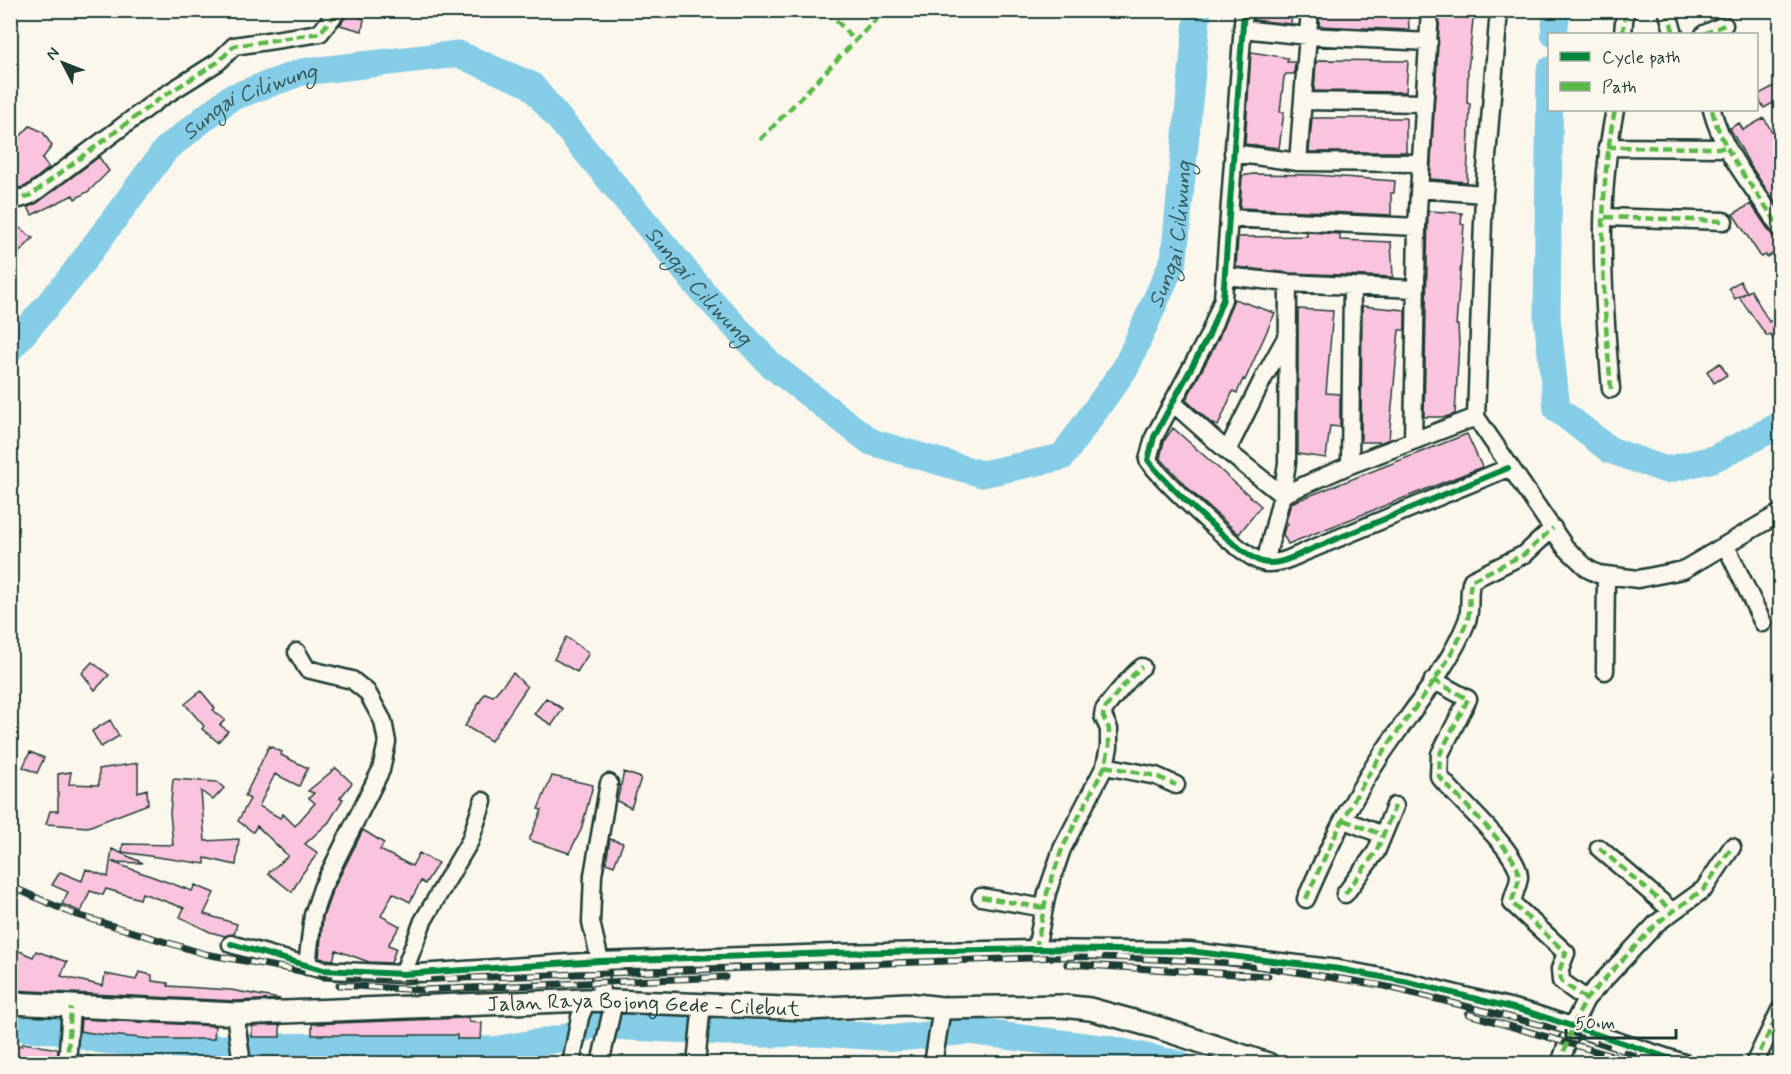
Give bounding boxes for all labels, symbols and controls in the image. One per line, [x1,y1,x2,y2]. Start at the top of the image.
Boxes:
north arrow [33,33,93,93]
legend [1548,33,1758,111]
text: N [42,43,64,65]
text: Cycle path [1602,46,1680,70]
water label: Sungai Ciliwung [177,58,320,147]
text: Path [1602,76,1637,100]
water label: Sungai Ciliwung [1142,158,1202,312]
water label: Sungai Ciliwung [638,221,759,355]
street label: Jalan Raya Bojong Gede - Cilebut [487,987,801,1024]
scale bar [1566,1002,1676,1040]
text: 50 m [1575,1012,1615,1036]

